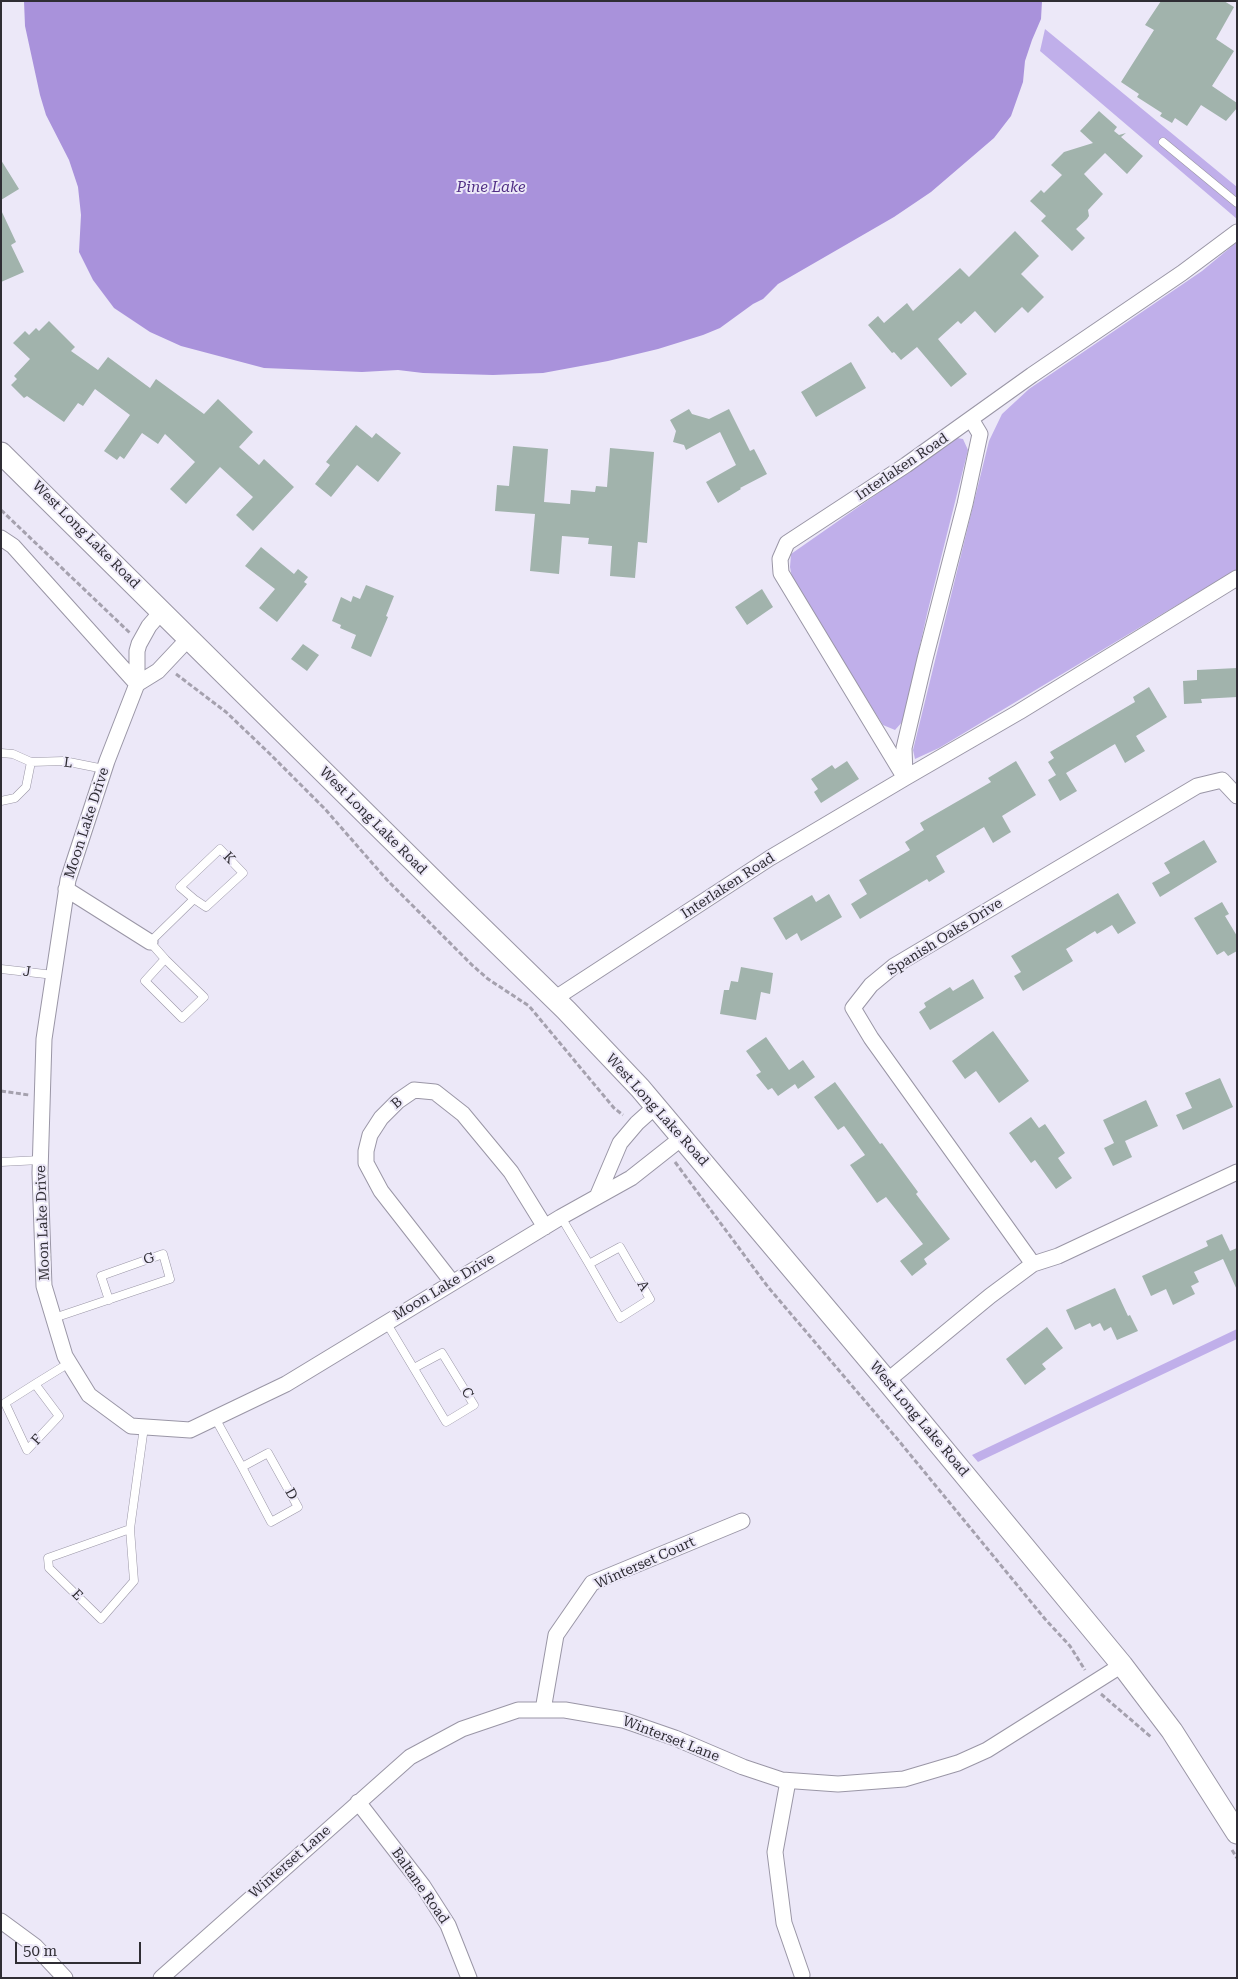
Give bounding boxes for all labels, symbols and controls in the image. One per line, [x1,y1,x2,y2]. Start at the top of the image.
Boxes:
water label: Pine Lake [456,179,526,197]
street label: Interlaken Road [853,430,951,504]
street label: West Long Lake Road [29,478,143,592]
street label: L [63,754,73,772]
street label: West Long Lake Road [316,764,430,878]
street label: Moon Lake Drive [61,765,113,881]
street label: K [219,848,239,868]
street label: Interlaken Road [678,850,778,922]
street label: Spanish Oaks Drive [884,895,1006,979]
street label: J [22,963,32,981]
street label: West Long Lake Road [602,1050,712,1170]
street label: B [388,1094,406,1112]
street label: Moon Lake Drive [33,1165,53,1281]
street label: G [141,1249,157,1269]
street label: Moon Lake Drive [390,1250,498,1324]
street label: A [633,1278,653,1294]
street label: West Long Lake Road [866,1358,972,1480]
street label: C [457,1384,477,1402]
street label: F [28,1431,46,1449]
street label: D [281,1485,301,1503]
street label: Winterset Court [592,1533,698,1593]
street label: E [68,1586,86,1604]
street label: Winterset Lane [620,1713,722,1765]
street label: Winterset Lane [246,1822,334,1902]
street label: Baltane Road [388,1845,452,1927]
scale bar [18,1932,144,1964]
text: 50 m [23,1942,57,1960]

